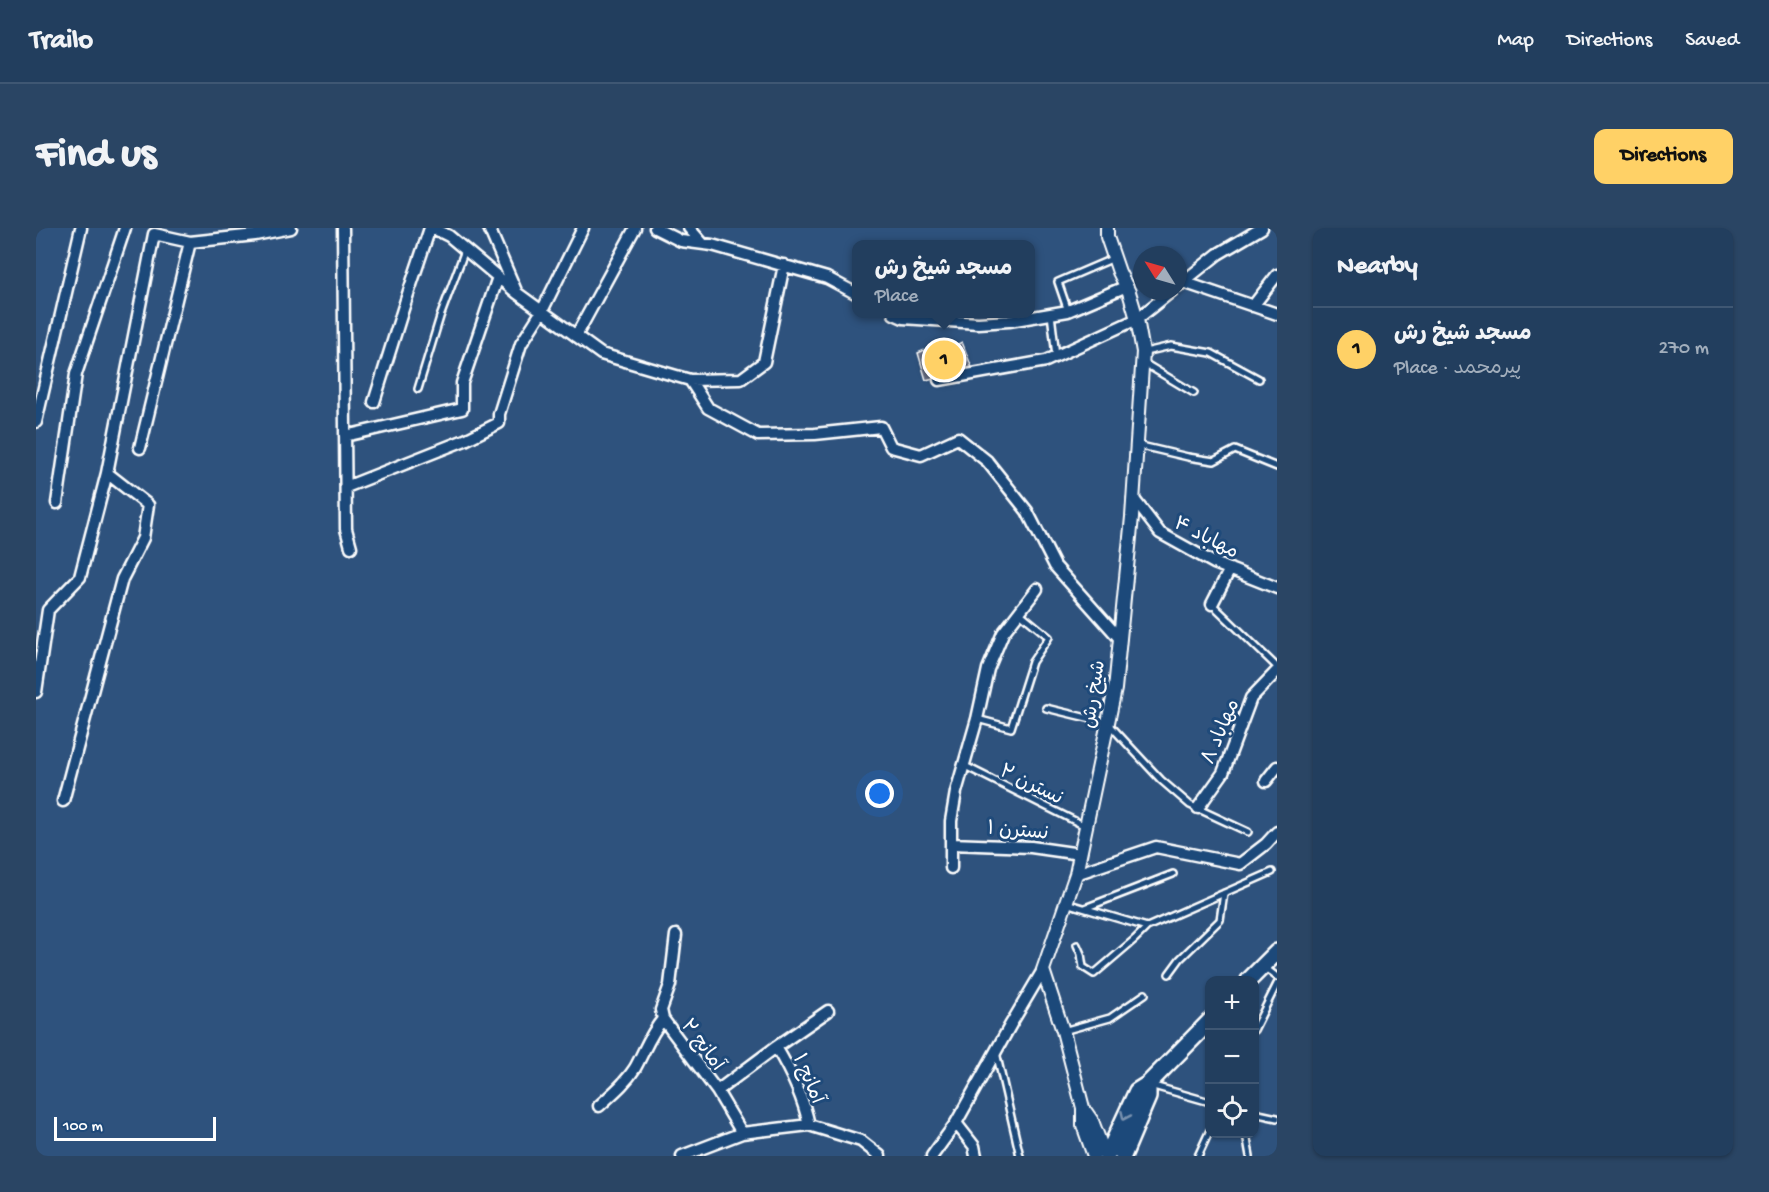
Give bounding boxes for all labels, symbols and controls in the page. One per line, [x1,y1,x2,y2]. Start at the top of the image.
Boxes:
text: Trailo [30,25,93,58]
text: Map [1497,29,1534,54]
text: Directions [1567,29,1652,54]
text: Saved [1685,29,1739,54]
button: Directions [1594,129,1733,184]
text: Find us [36,132,156,181]
popup [852,240,1035,318]
north arrow [1133,246,1187,300]
text: Nearby [1337,252,1418,283]
text: مسجد شیخ رش [875,257,1012,283]
text: Place [875,286,918,309]
text: مسجد شیخ رش [1394,322,1532,348]
pin: 1 [924,338,964,382]
text: 1 [1352,338,1361,361]
text: 270 m [1659,338,1709,361]
text: Place · پیرمحمد [1394,358,1521,381]
street label: مهاباد ۴ [1169,512,1242,565]
street label: شیخ رش [1079,659,1112,730]
street label: مهاباد ۸ [1197,696,1246,768]
street label: نسترن ۲ [995,761,1066,811]
your location [865,779,894,808]
street label: نسترن ۱ [986,818,1049,847]
map controls [1205,976,1259,1138]
button: + [1205,976,1259,1030]
street label: آمانج ۲ [674,1014,731,1077]
button: − [1205,1030,1259,1084]
street label: آمانج ۱ [786,1050,831,1109]
button: locate [1205,1084,1259,1138]
one-way arrow [1120,1110,1132,1121]
scale bar [54,1114,216,1142]
text: 100 m [63,1118,103,1137]

